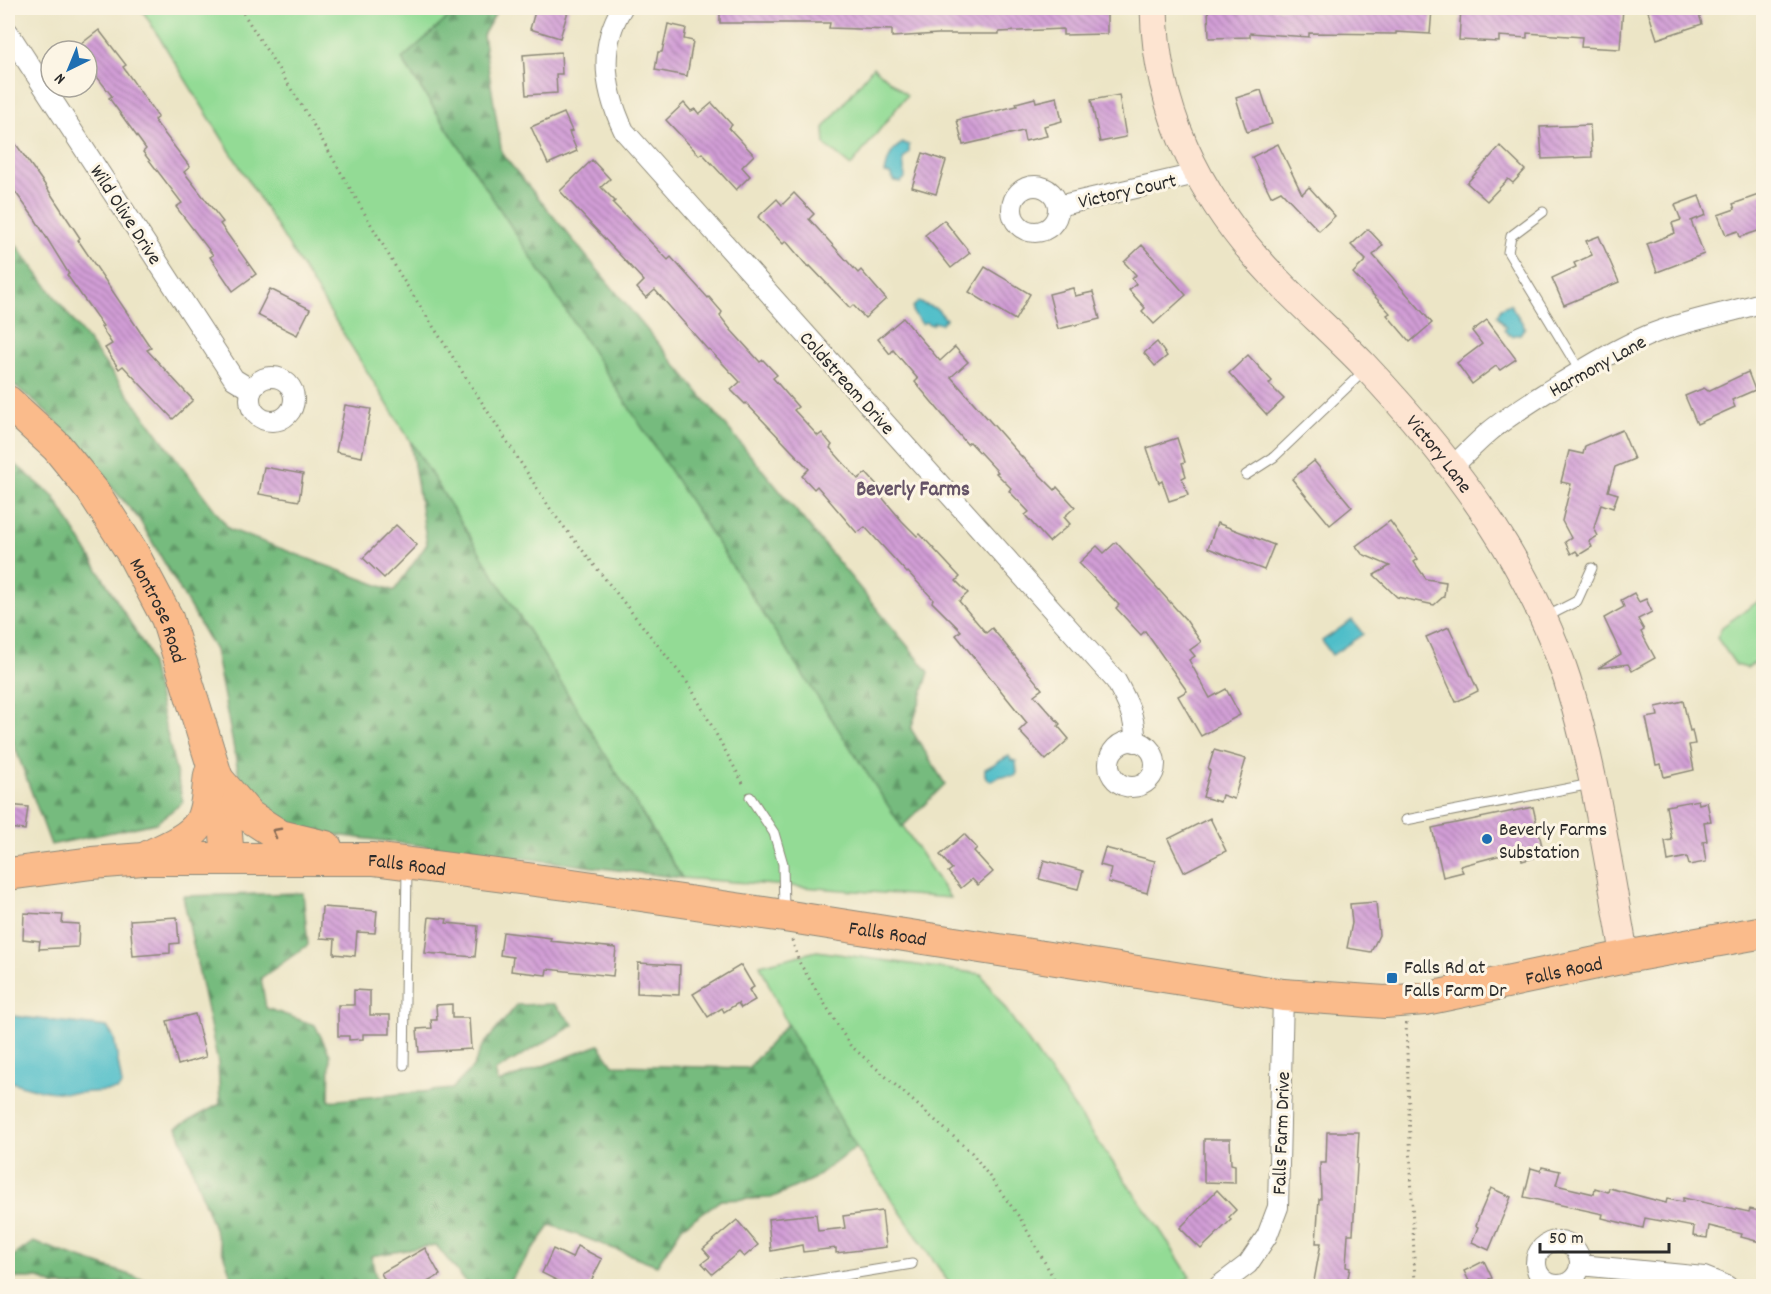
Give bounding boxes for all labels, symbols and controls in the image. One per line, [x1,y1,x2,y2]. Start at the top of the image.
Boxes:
north arrow [39,39,99,99]
text: N [50,67,71,89]
street label: Wild Olive Drive [82,160,167,271]
street label: Victory Court [1076,168,1179,218]
street label: Coldstream Drive [791,326,900,442]
street label: Harmony Lane [1545,329,1652,406]
street label: Victory Lane [1398,410,1478,500]
district label: Beverly Farms [856,476,970,506]
street label: Montrose Road [121,554,191,667]
place label: Beverly Farms Substation [1499,817,1607,868]
one-way arrow [272,828,283,840]
marker: Beverly Farms Substation [1480,832,1494,846]
street label: Falls Road [368,848,447,885]
street label: Falls Road [847,915,928,955]
street label: Falls Road [1523,951,1605,995]
place label: Falls Rd at Falls Farm Dr [1404,955,1507,1006]
marker: Falls Rd at Falls Farm Dr [1385,971,1399,985]
street label: Falls Farm Drive [1267,1071,1299,1195]
scale bar [1540,1216,1669,1254]
text: 50 m [1549,1227,1584,1252]

